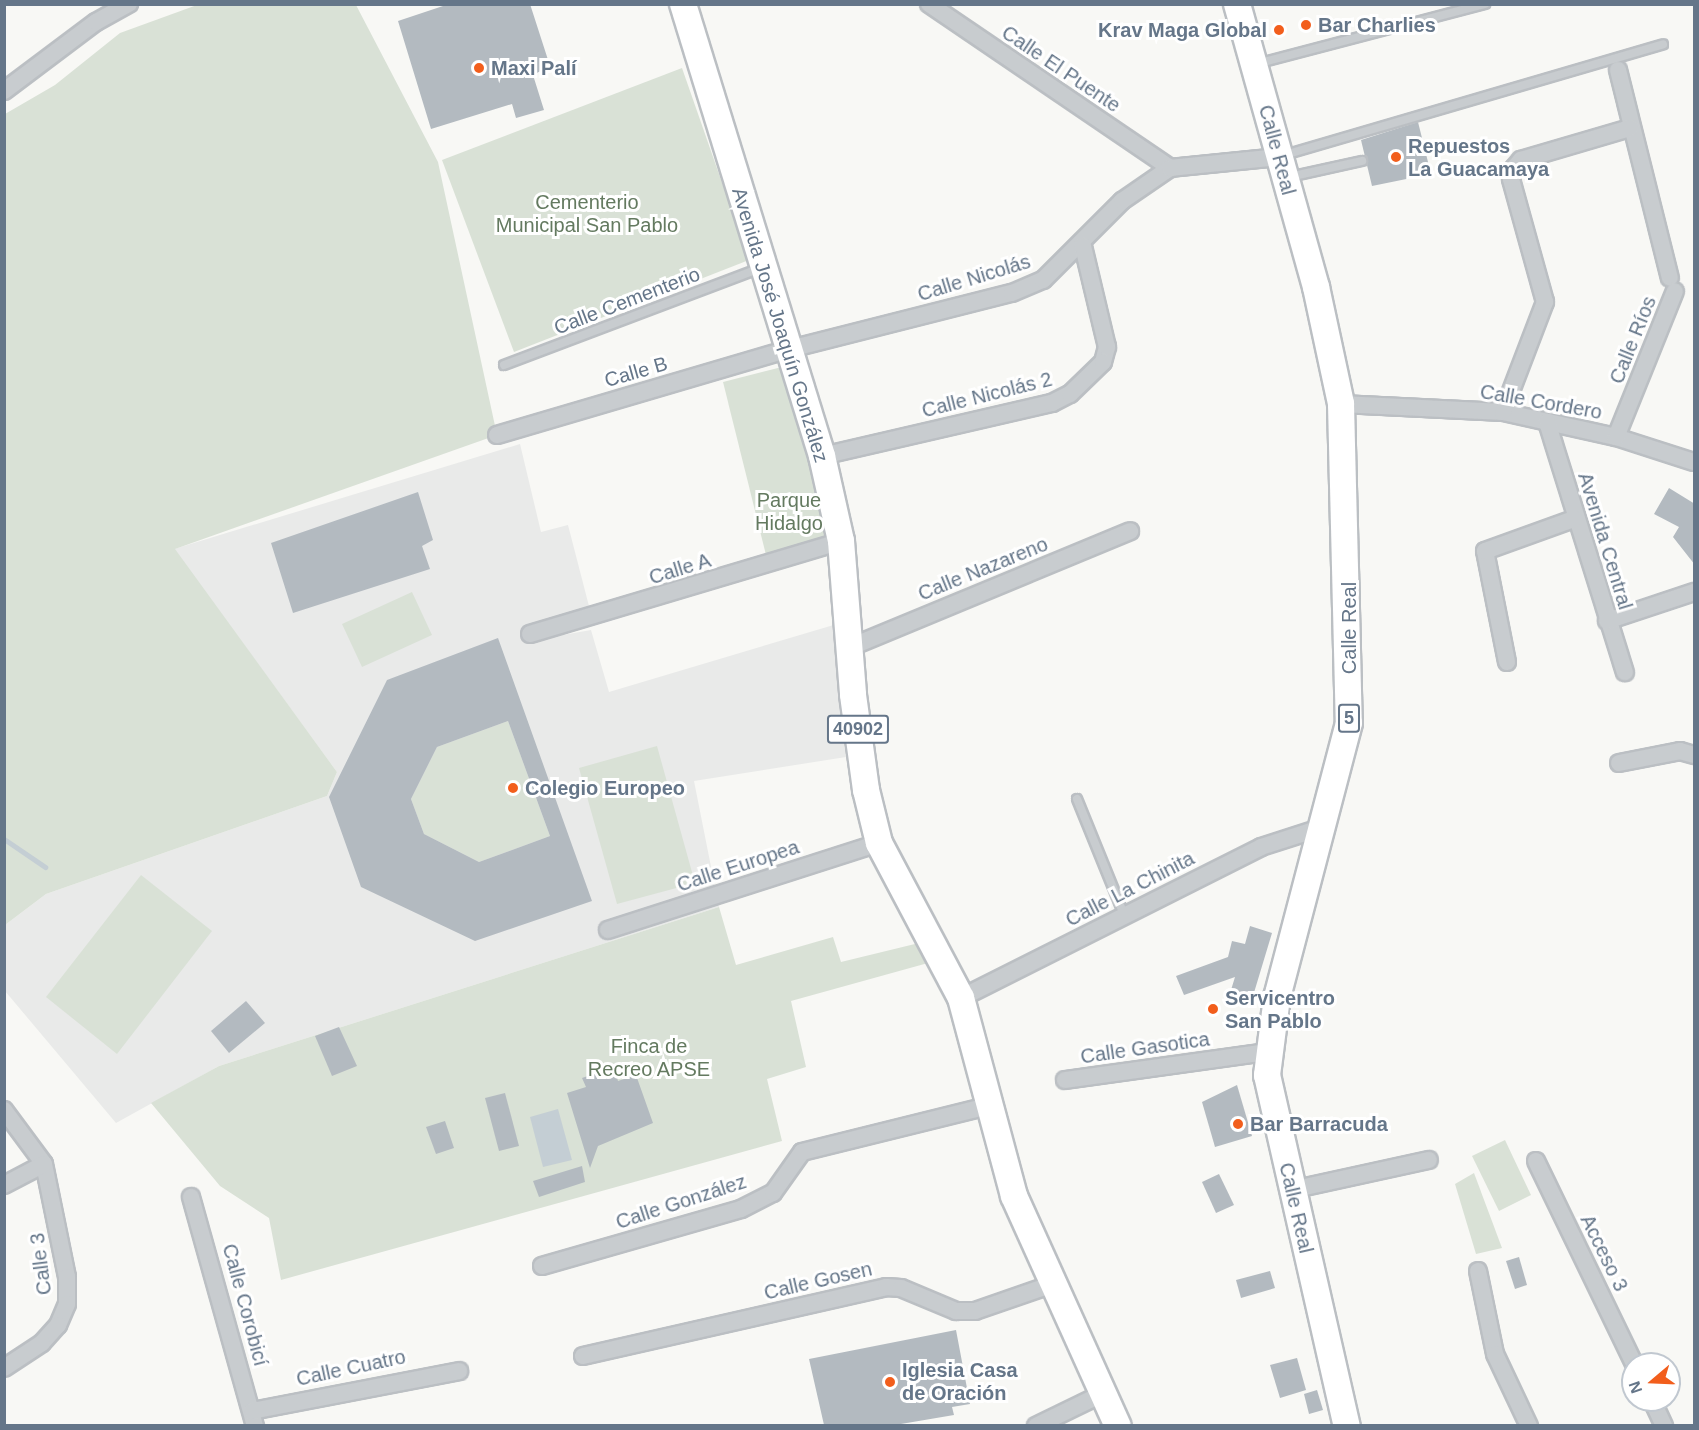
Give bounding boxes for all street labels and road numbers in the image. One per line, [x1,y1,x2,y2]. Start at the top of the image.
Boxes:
street label: Calle El Puente [997,21,1125,117]
street label: Calle Real [1253,102,1301,198]
street label: Avenida José Joaquín González [727,185,833,465]
street label: Calle Nicolás [915,249,1033,307]
street label: Calle Cementerio [551,262,703,340]
street label: Calle Ríos [1605,293,1661,387]
street label: Calle B [602,352,670,392]
street label: Calle Nicolás 2 [919,367,1055,423]
street label: Calle Cordero [1478,379,1604,425]
street label: Avenida Central [1573,470,1637,612]
street label: Calle Nazareno [915,532,1051,606]
street label: Calle A [646,548,714,590]
street label: Calle Real [1337,582,1361,674]
road number: 5 [1337,703,1361,733]
road number: 40902 [826,714,890,744]
street label: Calle Europea [674,835,802,897]
street label: Calle La Chinita [1062,846,1198,932]
street label: Calle Gasotica [1079,1027,1211,1069]
street label: Calle Real [1274,1160,1318,1256]
street label: Calle González [613,1170,749,1234]
street label: Acceso 3 [1575,1211,1633,1295]
street label: Calle 3 [25,1232,57,1296]
street label: Calle Corobicí [217,1241,273,1369]
street label: Calle Gosen [762,1257,874,1305]
street label: Calle Cuatro [294,1345,408,1391]

